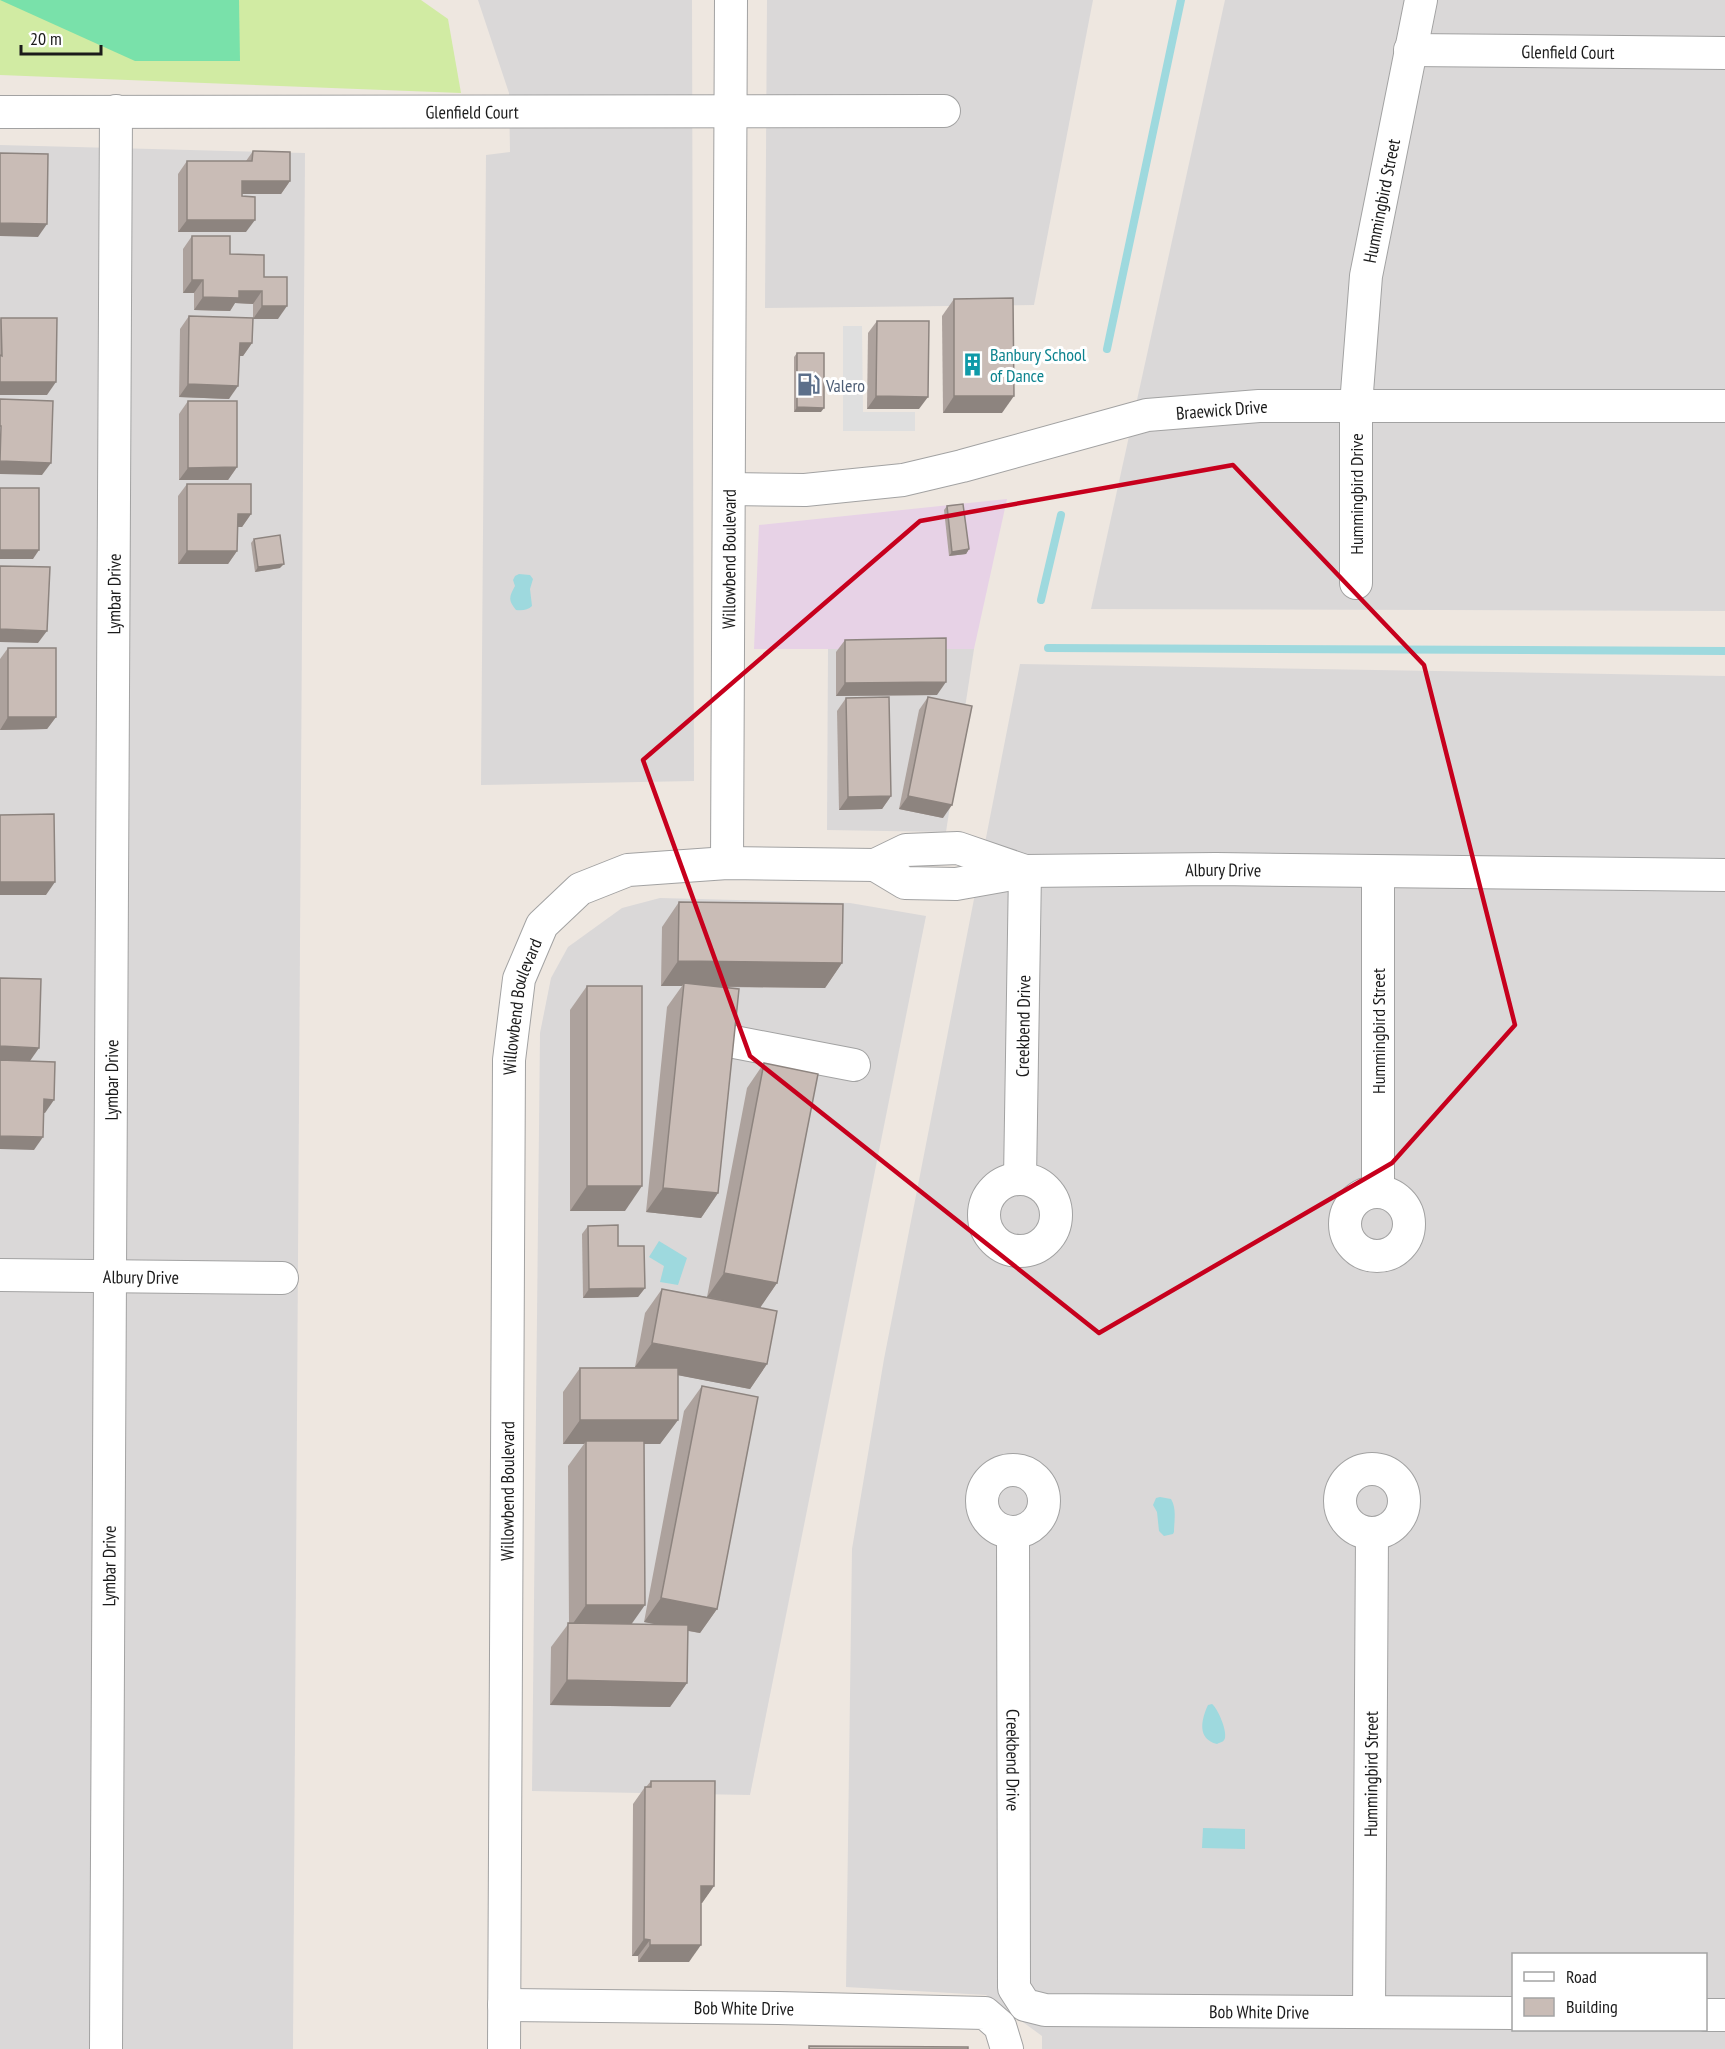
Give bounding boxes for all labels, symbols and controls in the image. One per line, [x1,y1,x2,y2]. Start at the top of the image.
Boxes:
scale bar [21,18,100,56]
text: 20 m [30,27,62,50]
street label: Glenfield Court [1521,40,1615,63]
street label: Glenfield Court [425,100,519,123]
street label: Hummingbird Street [1357,137,1405,265]
place label: Banbury School of Dance [990,343,1087,387]
building icon: Banbury School of Dance [959,351,985,377]
fuel station icon: Valero [795,372,821,398]
place label: Valero [825,374,865,397]
street label: Braewick Drive [1175,394,1268,424]
street label: Hummingbird Drive [1345,433,1368,555]
street label: Willowbend Boulevard [717,489,740,629]
street label: Lymbar Drive [102,553,125,635]
street label: Albury Drive [1185,857,1261,881]
street label: Willowbend Boulevard [497,935,547,1075]
street label: Hummingbird Street [1367,968,1390,1094]
street label: Creekbend Drive [1010,975,1035,1077]
street label: Lymbar Drive [99,1039,123,1121]
street label: Albury Drive [103,1265,179,1288]
street label: Willowbend Boulevard [495,1421,519,1561]
street label: Lymbar Drive [97,1525,120,1607]
street label: Creekbend Drive [1002,1709,1025,1811]
street label: Hummingbird Street [1359,1711,1382,1837]
legend [1512,1953,1707,2031]
text: Road [1566,1965,1597,1988]
text: Building [1566,1995,1618,2018]
street label: Bob White Drive [694,1996,794,2020]
street label: Bob White Drive [1209,2000,1309,2023]

